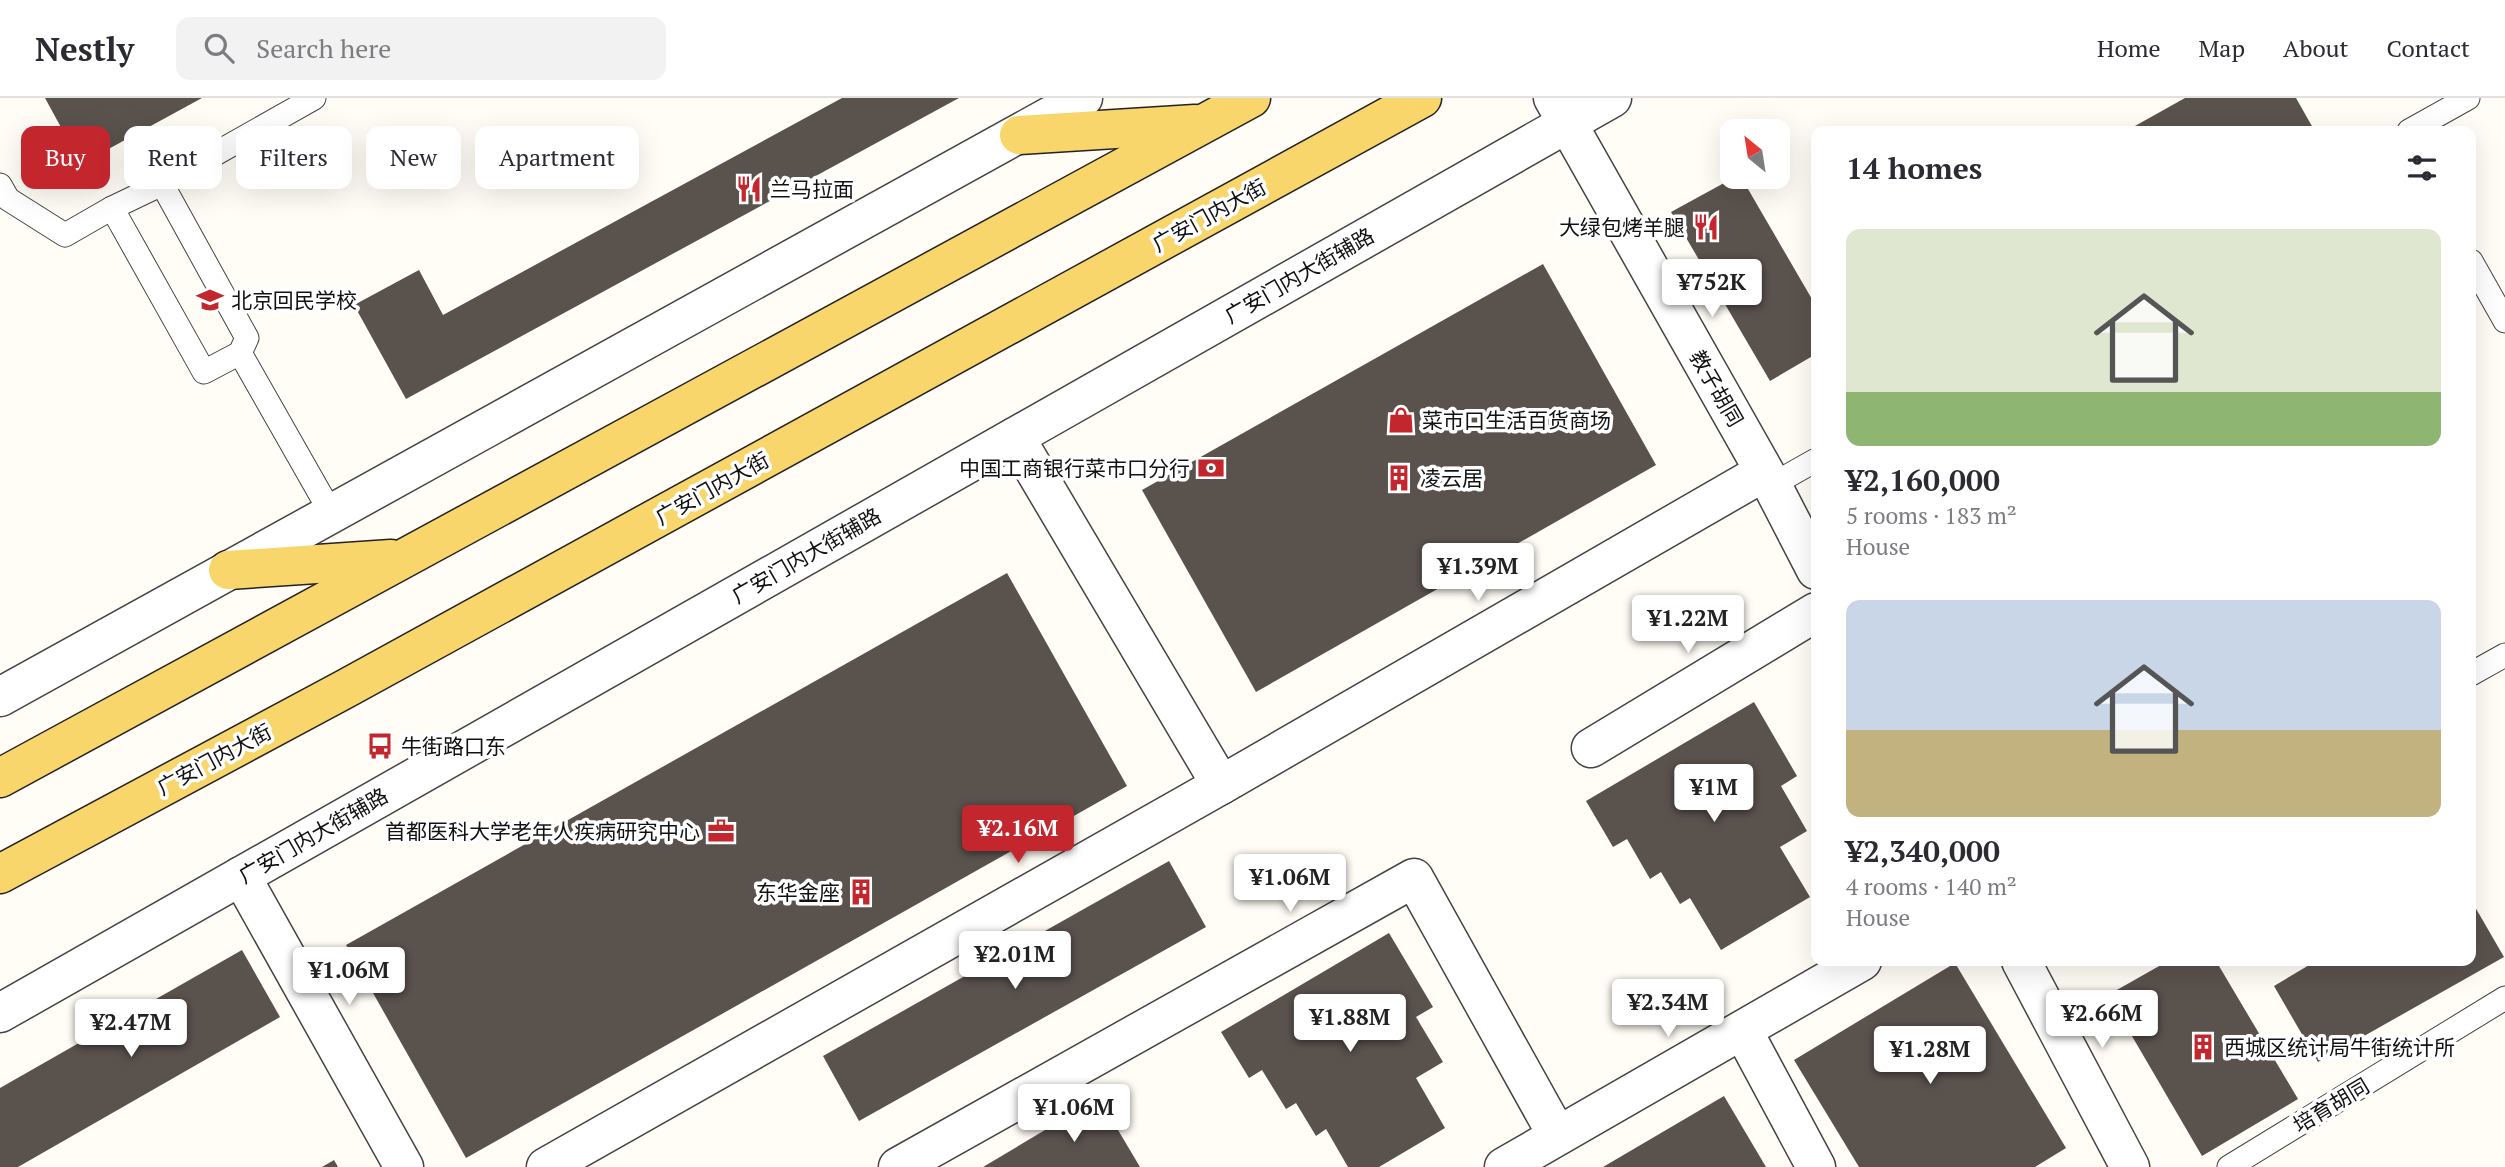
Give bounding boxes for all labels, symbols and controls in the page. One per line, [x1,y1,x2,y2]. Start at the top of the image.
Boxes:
search box [176,17,666,80]
text: Nestly [35,27,134,70]
icon: search [200,29,238,67]
text: Search here [256,31,391,65]
text: Home [2097,32,2161,64]
text: Map [2199,32,2245,64]
text: About [2283,32,2349,64]
text: Contact [2387,32,2470,64]
north arrow [1720,119,1790,189]
map controls [1720,119,1790,189]
chip: Buy [21,126,110,189]
chip: Rent [124,126,222,189]
chip: Filters [236,126,352,189]
chip: New [366,126,461,189]
chip: Apartment [475,126,639,189]
text: 14 homes [1846,148,1982,188]
icon: filters [2403,149,2441,187]
street label: 广安门内大街 [1147,172,1271,258]
restaurant icon: 兰马拉面 [734,174,764,204]
place label: 兰马拉面 [770,175,854,203]
restaurant icon: 大绿包烤羊腿 [1691,212,1721,242]
place label: 大绿包烤羊腿 [1559,213,1685,241]
street label: 广安门内大街辅路 [1219,221,1379,329]
pin: ¥752K [1663,260,1761,319]
text: ¥752K [1678,266,1746,297]
icon: home [2081,275,2207,401]
school or university icon: 北京回民学校 [195,285,225,315]
place label: 北京回民学校 [231,286,357,314]
street label: 教子胡同 [1684,345,1750,431]
shop icon: 菜市口生活百货商场 [1386,405,1416,435]
place label: 菜市口生活百货商场 [1422,406,1611,434]
street label: 广安门内大街 [650,445,774,531]
bank icon: 中国工商银行菜市口分行 [1196,453,1226,483]
place label: 中国工商银行菜市口分行 [959,454,1190,482]
text: ¥2,160,000 [1846,460,2000,500]
building icon: 凌云居 [1384,463,1414,493]
place label: 凌云居 [1420,464,1483,492]
text: 5 rooms · 183 m² [1846,500,2017,531]
street label: 广安门内大街辅路 [726,501,886,609]
text: House [1846,531,1910,562]
pin: ¥1.39M [1421,544,1535,603]
text: ¥1.39M [1438,550,1518,581]
pin: ¥1.22M [1631,596,1745,655]
text: ¥1.22M [1648,602,1728,633]
icon: home [2081,646,2207,772]
street label: 广安门内大街 [152,717,276,801]
bus stop icon: 牛街路口东 [365,731,395,761]
place label: 牛街路口东 [401,732,506,760]
pin: ¥1M [1680,764,1748,824]
text: ¥1M [1690,771,1738,802]
street label: 广安门内大街辅路 [233,781,393,889]
pin: ¥2.16M [961,806,1075,865]
text: ¥2.16M [978,812,1058,843]
office icon: 首都医科大学老年人疾病研究中心 [706,816,736,846]
place label: 首都医科大学老年人疾病研究中心 [385,817,700,845]
text: ¥2,340,000 [1846,831,2000,871]
pin: ¥1.06M [1233,854,1347,914]
text: ¥1.06M [1250,861,1330,892]
text: 4 rooms · 140 m² [1846,871,2017,902]
building icon: 东华金座 [846,877,876,907]
place label: 东华金座 [756,878,840,906]
text: House [1846,902,1910,933]
pin: ¥2.01M [958,932,1072,991]
text: ¥2.01M [975,938,1055,969]
pin: ¥1.06M [292,948,406,1007]
text: ¥1.06M [309,954,389,985]
pin: ¥2.34M [1611,979,1725,1039]
text: ¥2.34M [1628,986,1708,1017]
pin: ¥2.66M [2045,990,2159,1050]
pin: ¥1.88M [1293,995,1407,1054]
text: ¥2.66M [2062,997,2142,1028]
pin: ¥2.47M [74,1000,188,1059]
text: ¥1.88M [1310,1001,1390,1032]
text: ¥2.47M [91,1006,171,1037]
pin: ¥1.28M [1873,1026,1987,1086]
building icon: 西城区统计局牛街统计所 [2188,1032,2218,1062]
text: ¥1.28M [1890,1033,1970,1064]
place label: 西城区统计局牛街统计所 [2224,1033,2455,1061]
street label: 培育胡同 [2288,1071,2374,1139]
pin: ¥1.06M [1017,1084,1131,1144]
text: ¥1.06M [1034,1091,1114,1122]

